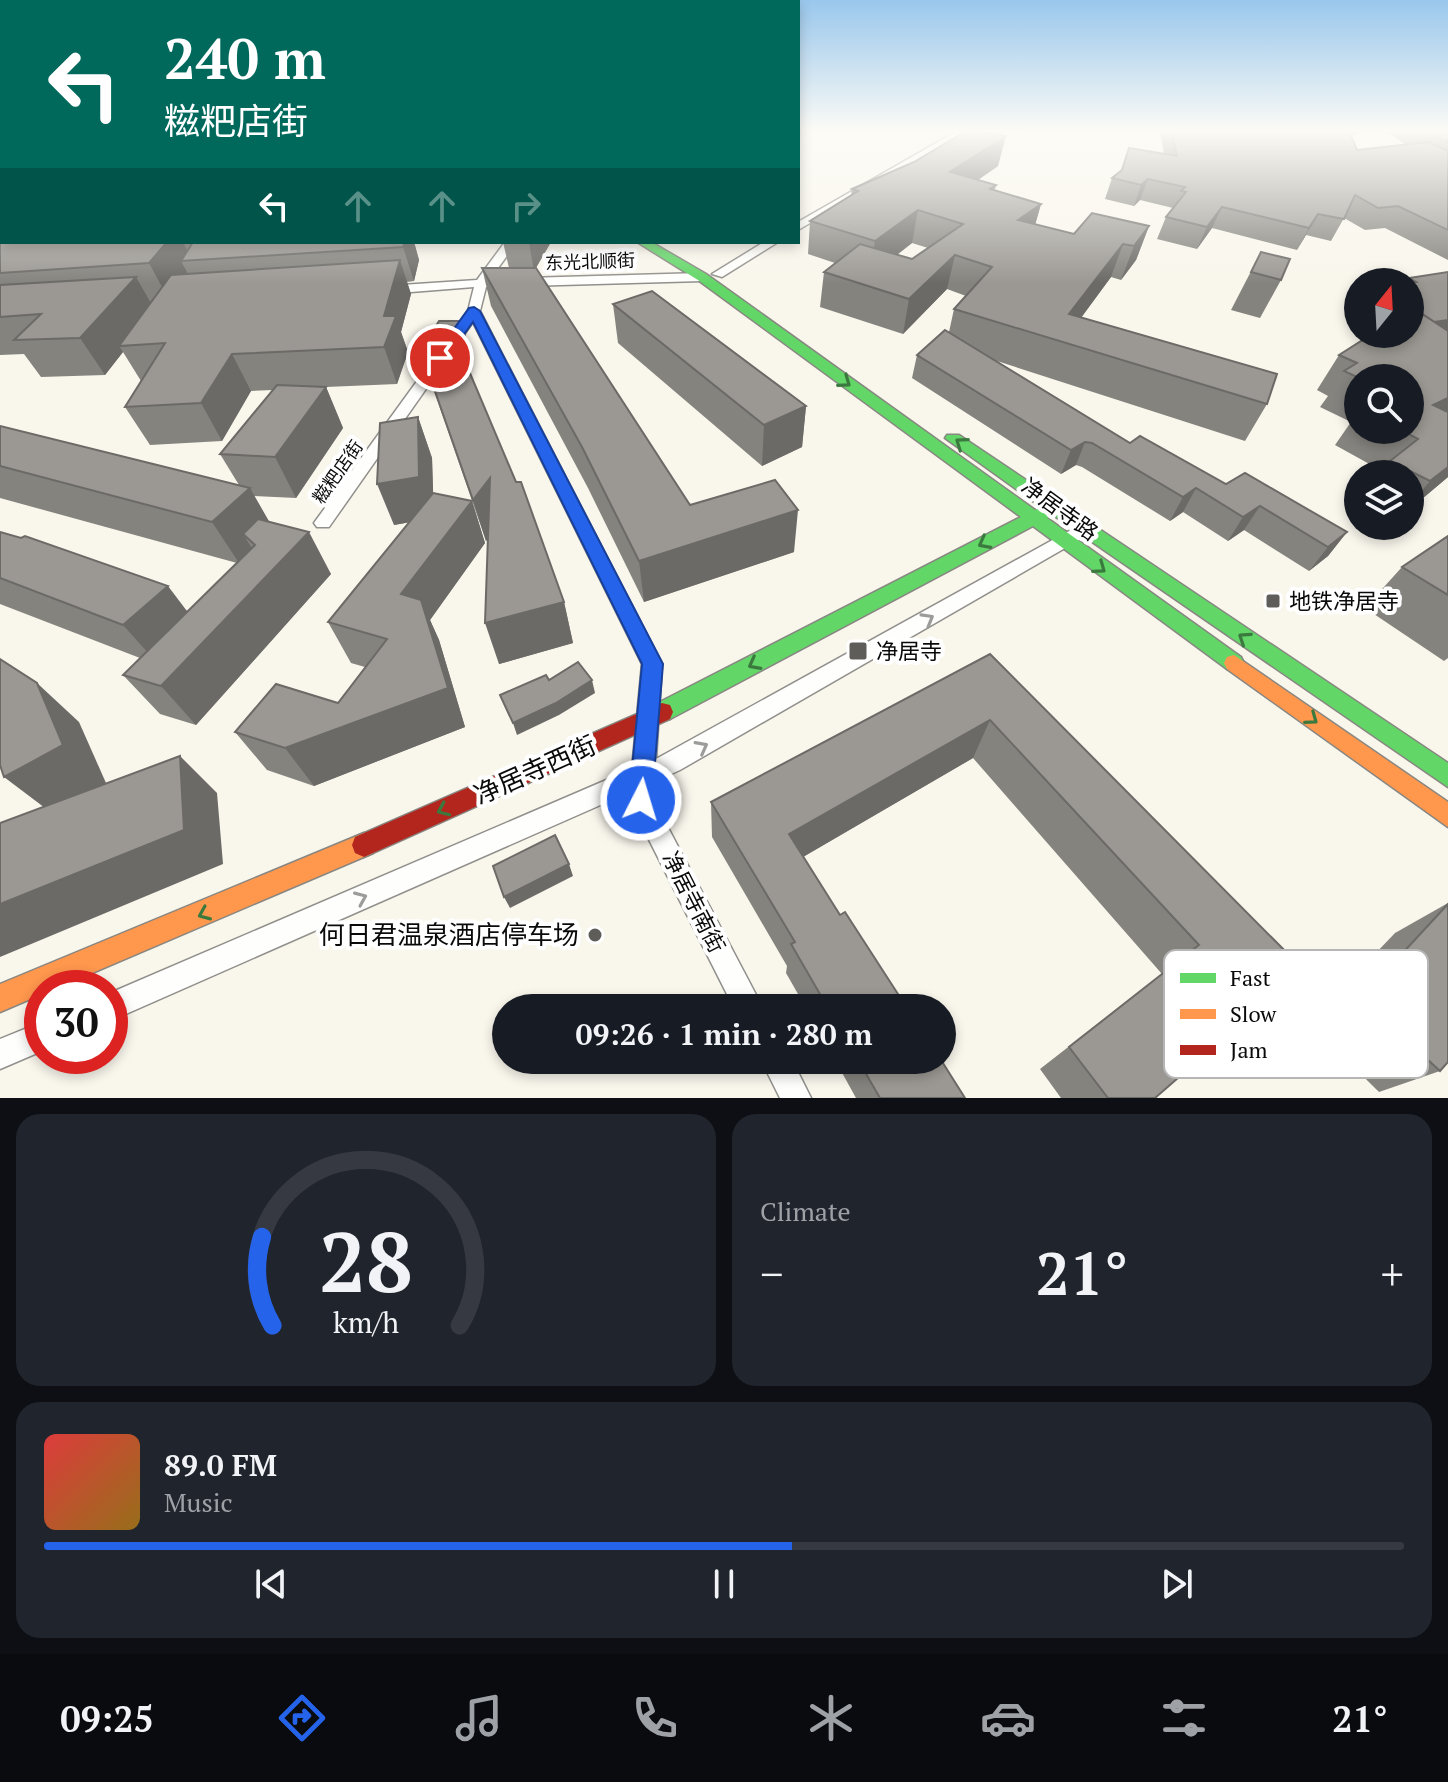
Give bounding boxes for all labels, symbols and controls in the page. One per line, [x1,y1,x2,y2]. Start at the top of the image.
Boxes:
text: 240 m [164,21,326,95]
icon: left [32,32,136,136]
text: 糍粑店街 [164,97,308,144]
icon: left [252,184,296,228]
icon: ahead [336,184,380,228]
icon: ahead [420,184,464,228]
icon: right [504,184,548,228]
street label: 东光北顺街 [545,247,635,275]
north arrow [1344,268,1424,348]
map controls [1344,268,1424,540]
pin [406,324,474,392]
icon: arrive [418,336,462,380]
button: search [1344,364,1424,444]
one-way arrow [836,372,851,386]
street label: 糍粑店街 [307,435,368,508]
one-way arrow [955,438,969,453]
button: layers [1344,460,1424,540]
street label: 净居寺路 [1016,471,1104,546]
one-way arrow [977,533,992,548]
one-way arrow [1092,558,1106,572]
place label: 地铁净居寺 [1289,586,1399,615]
marker: 地铁净居寺 [1264,592,1282,610]
one-way arrow [919,613,933,629]
one-way arrow [1239,633,1253,648]
place label: 净居寺 [876,636,942,665]
marker: 净居寺 [847,640,869,662]
one-way arrow [747,655,762,670]
one-way arrow [1303,709,1317,724]
street label: 净居寺西街 [468,727,601,811]
one-way arrow [693,742,708,757]
position arrow [599,758,683,842]
one-way arrow [437,801,451,817]
street label: 净居寺南街 [657,846,732,957]
one-way arrow [353,891,368,907]
one-way arrow [198,904,212,920]
place label: 何日君温泉酒店停车场 [319,917,579,951]
marker: 何日君温泉酒店停车场 [586,926,604,944]
legend [1164,950,1428,1078]
text: Fast [1230,963,1271,992]
speed limit sign: 30 [24,970,128,1074]
text: Slow [1230,999,1277,1028]
text: 09:26 · 1 min · 280 m [576,1014,872,1054]
text: Jam [1230,1035,1268,1064]
text: Climate [760,1194,851,1228]
text: 28 [319,1206,413,1316]
text: 21° [1036,1233,1128,1312]
text: − [760,1244,783,1303]
text: + [1381,1244,1404,1303]
text: km/h [333,1303,399,1341]
text: 89.0 FM [164,1445,277,1485]
text: Music [164,1485,233,1519]
icon: previous [249,1562,293,1606]
icon: pause [702,1562,746,1606]
icon: next [1155,1562,1199,1606]
icon: directions [274,1690,330,1746]
icon: music [451,1690,507,1746]
icon: phone [627,1690,683,1746]
icon: climate [803,1690,859,1746]
icon: car [980,1690,1036,1746]
icon: filters [1156,1690,1212,1746]
text: 09:25 [60,1695,154,1742]
text: 21° [1332,1695,1388,1742]

